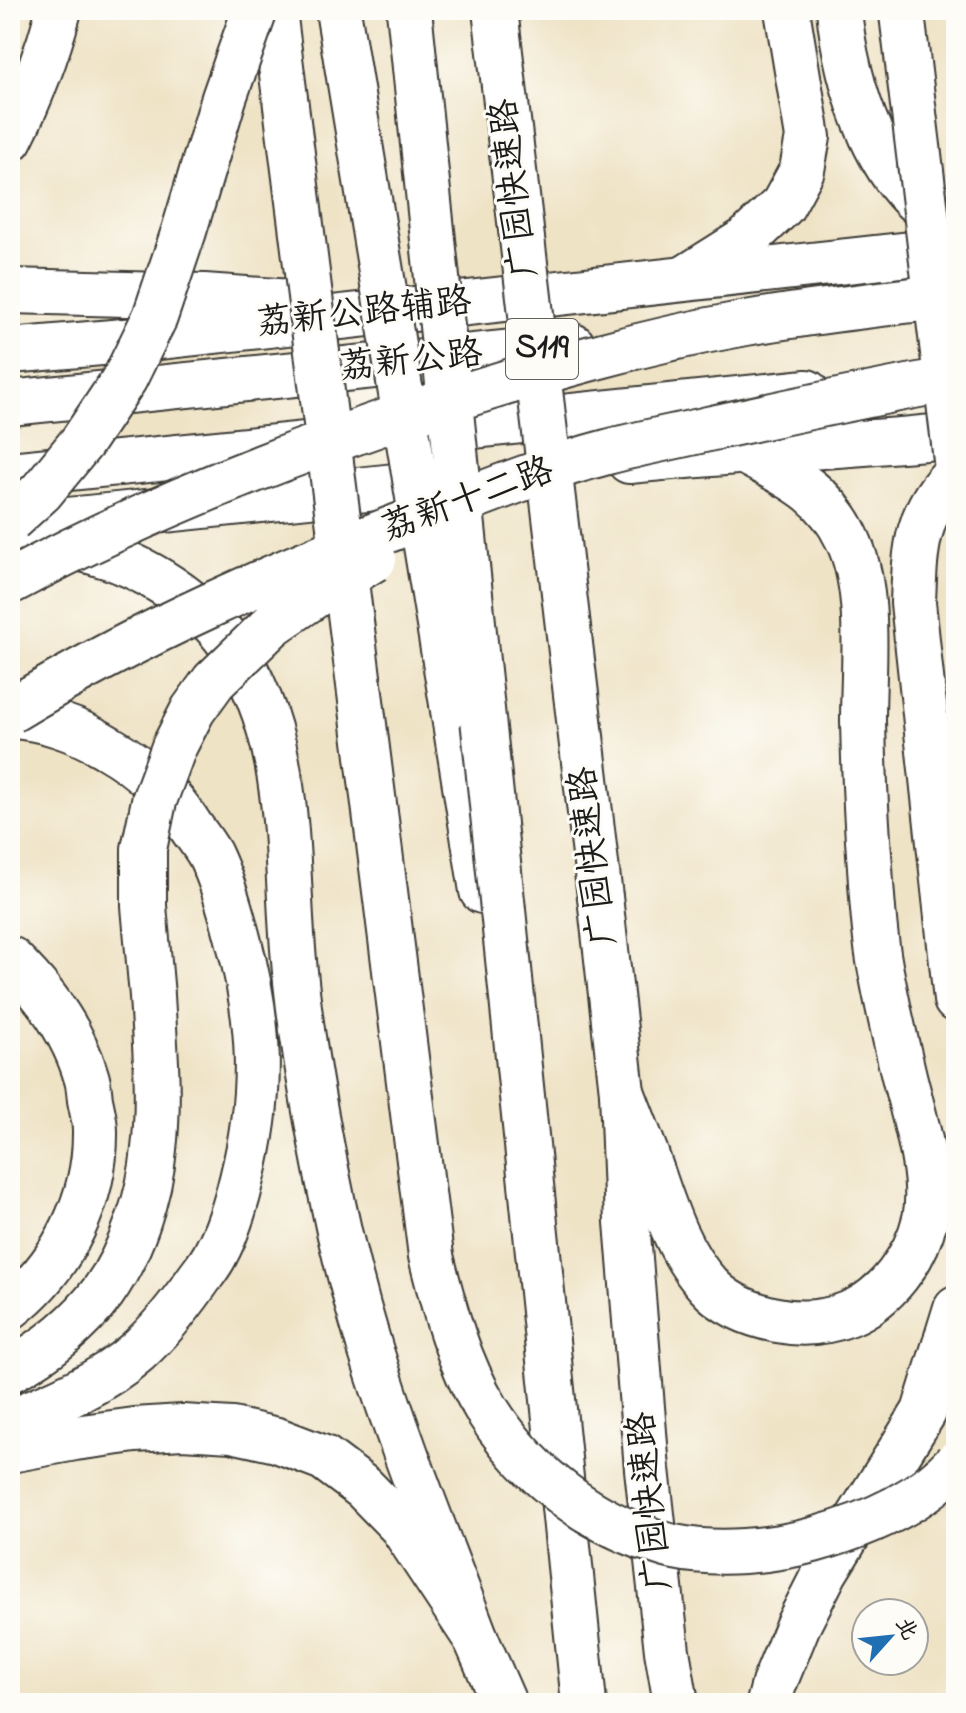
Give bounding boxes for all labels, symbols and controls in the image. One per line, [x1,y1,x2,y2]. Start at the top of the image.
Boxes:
street label: 广园快速路 [479,95,553,281]
street label: 荔新公路辅路 [254,276,474,352]
road number: S119 [506,319,578,379]
street label: 荔新公路 [337,328,485,396]
street label: 荔新十二路 [374,445,562,557]
street label: 广园快速路 [558,763,632,949]
street label: 广园快速路 [616,1409,688,1593]
north arrow [850,1597,930,1677]
text: 北 [886,1612,924,1646]

